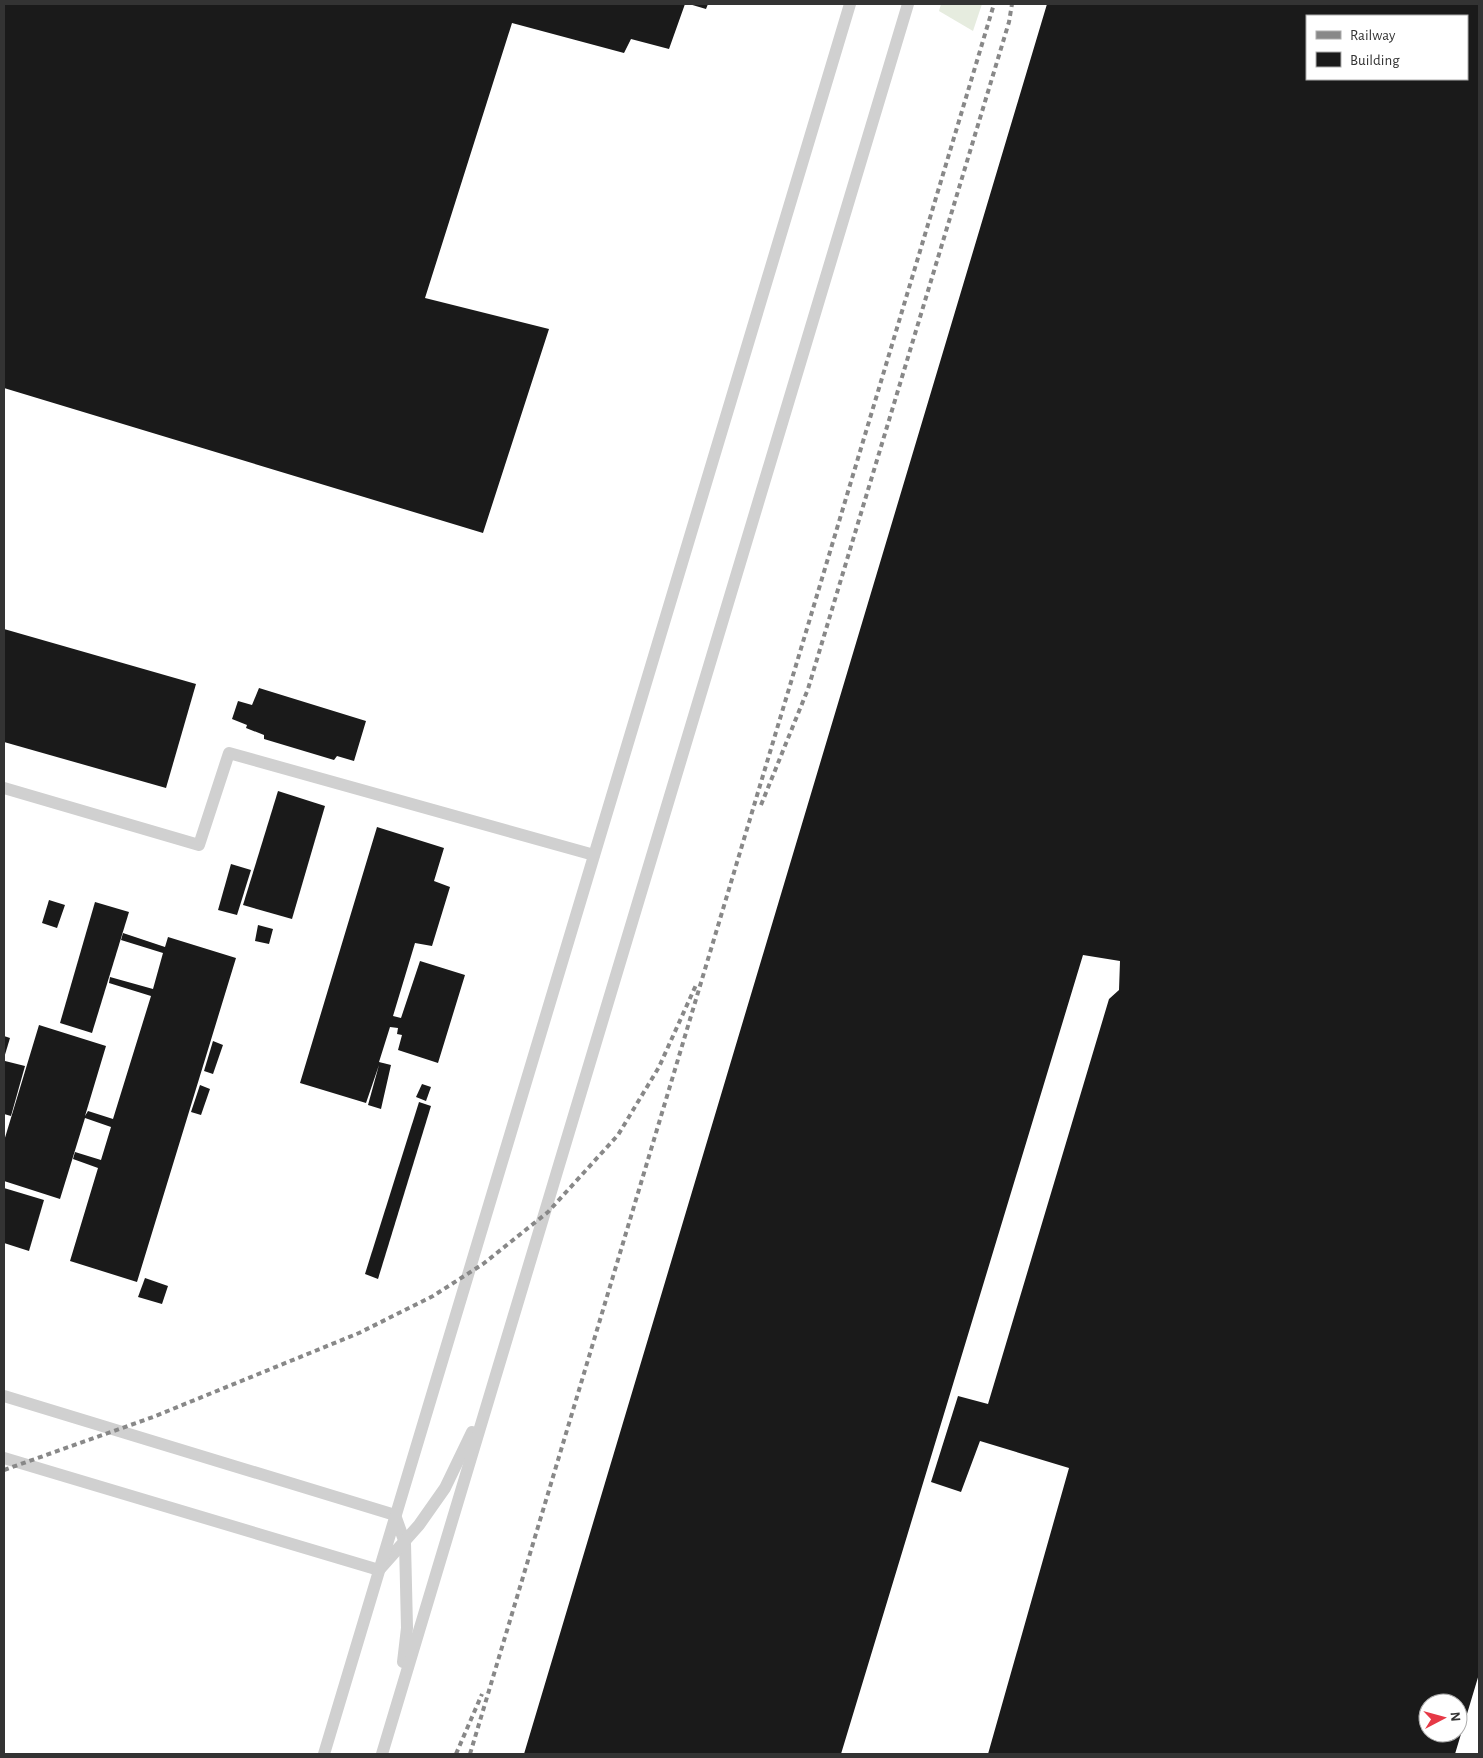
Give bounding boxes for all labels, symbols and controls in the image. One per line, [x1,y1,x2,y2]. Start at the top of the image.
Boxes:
legend [1306,15,1468,80]
text: Railway [1350,28,1396,43]
text: Building [1350,53,1400,68]
north arrow [1418,1693,1468,1743]
text: N [1447,1711,1462,1722]

